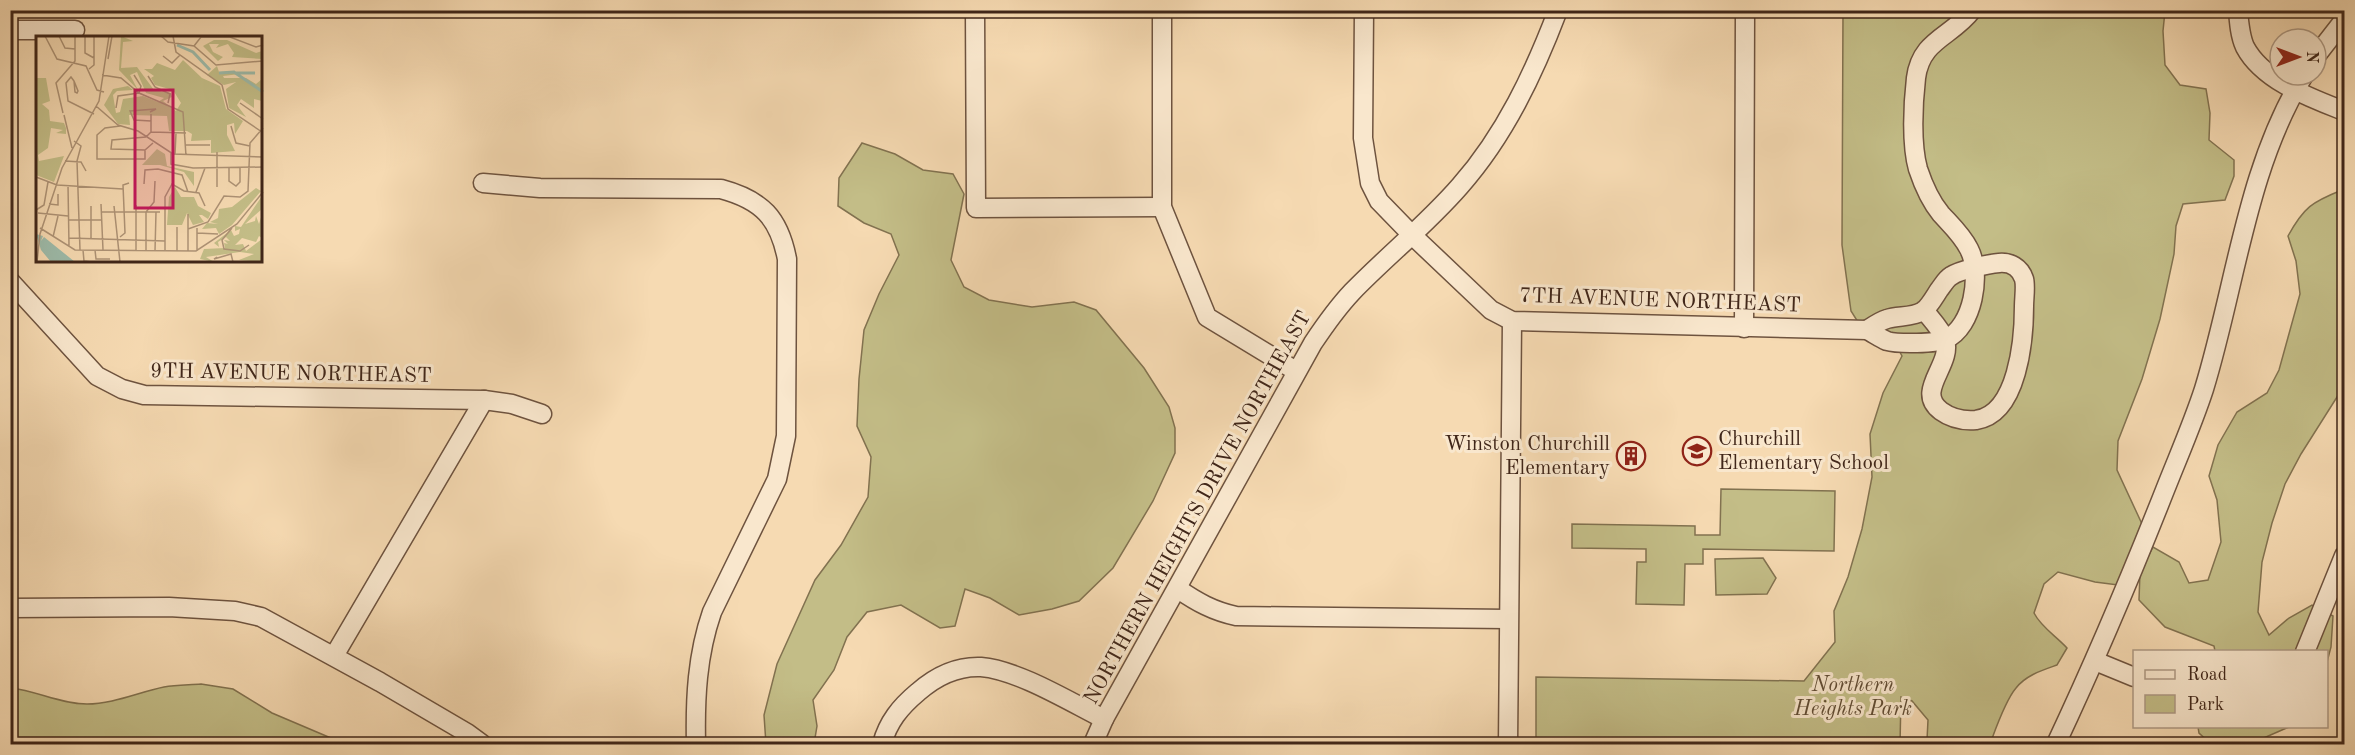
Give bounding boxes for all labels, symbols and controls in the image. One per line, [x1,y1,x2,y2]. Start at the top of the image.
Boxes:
north arrow [2268,27,2328,87]
inset map [36,36,262,262]
text: N [2303,51,2319,64]
street label: 7TH AVENUE NORTHEAST [1519,286,1801,316]
street label: NORTHERN HEIGHTS DRIVE NORTHEAST [1081,308,1315,708]
street label: 9TH AVENUE NORTHEAST [150,361,432,387]
place label: Churchill Elementary School [1718,429,1889,474]
place label: Winston Churchill Elementary [1444,434,1610,479]
school or university icon: Churchill Elementary School [1681,435,1713,467]
building icon: Winston Churchill Elementary [1615,440,1647,472]
legend [2133,650,2328,728]
text: Road [2187,666,2227,684]
park label: Northern Heights Park [1793,675,1912,720]
text: Park [2187,696,2224,714]

